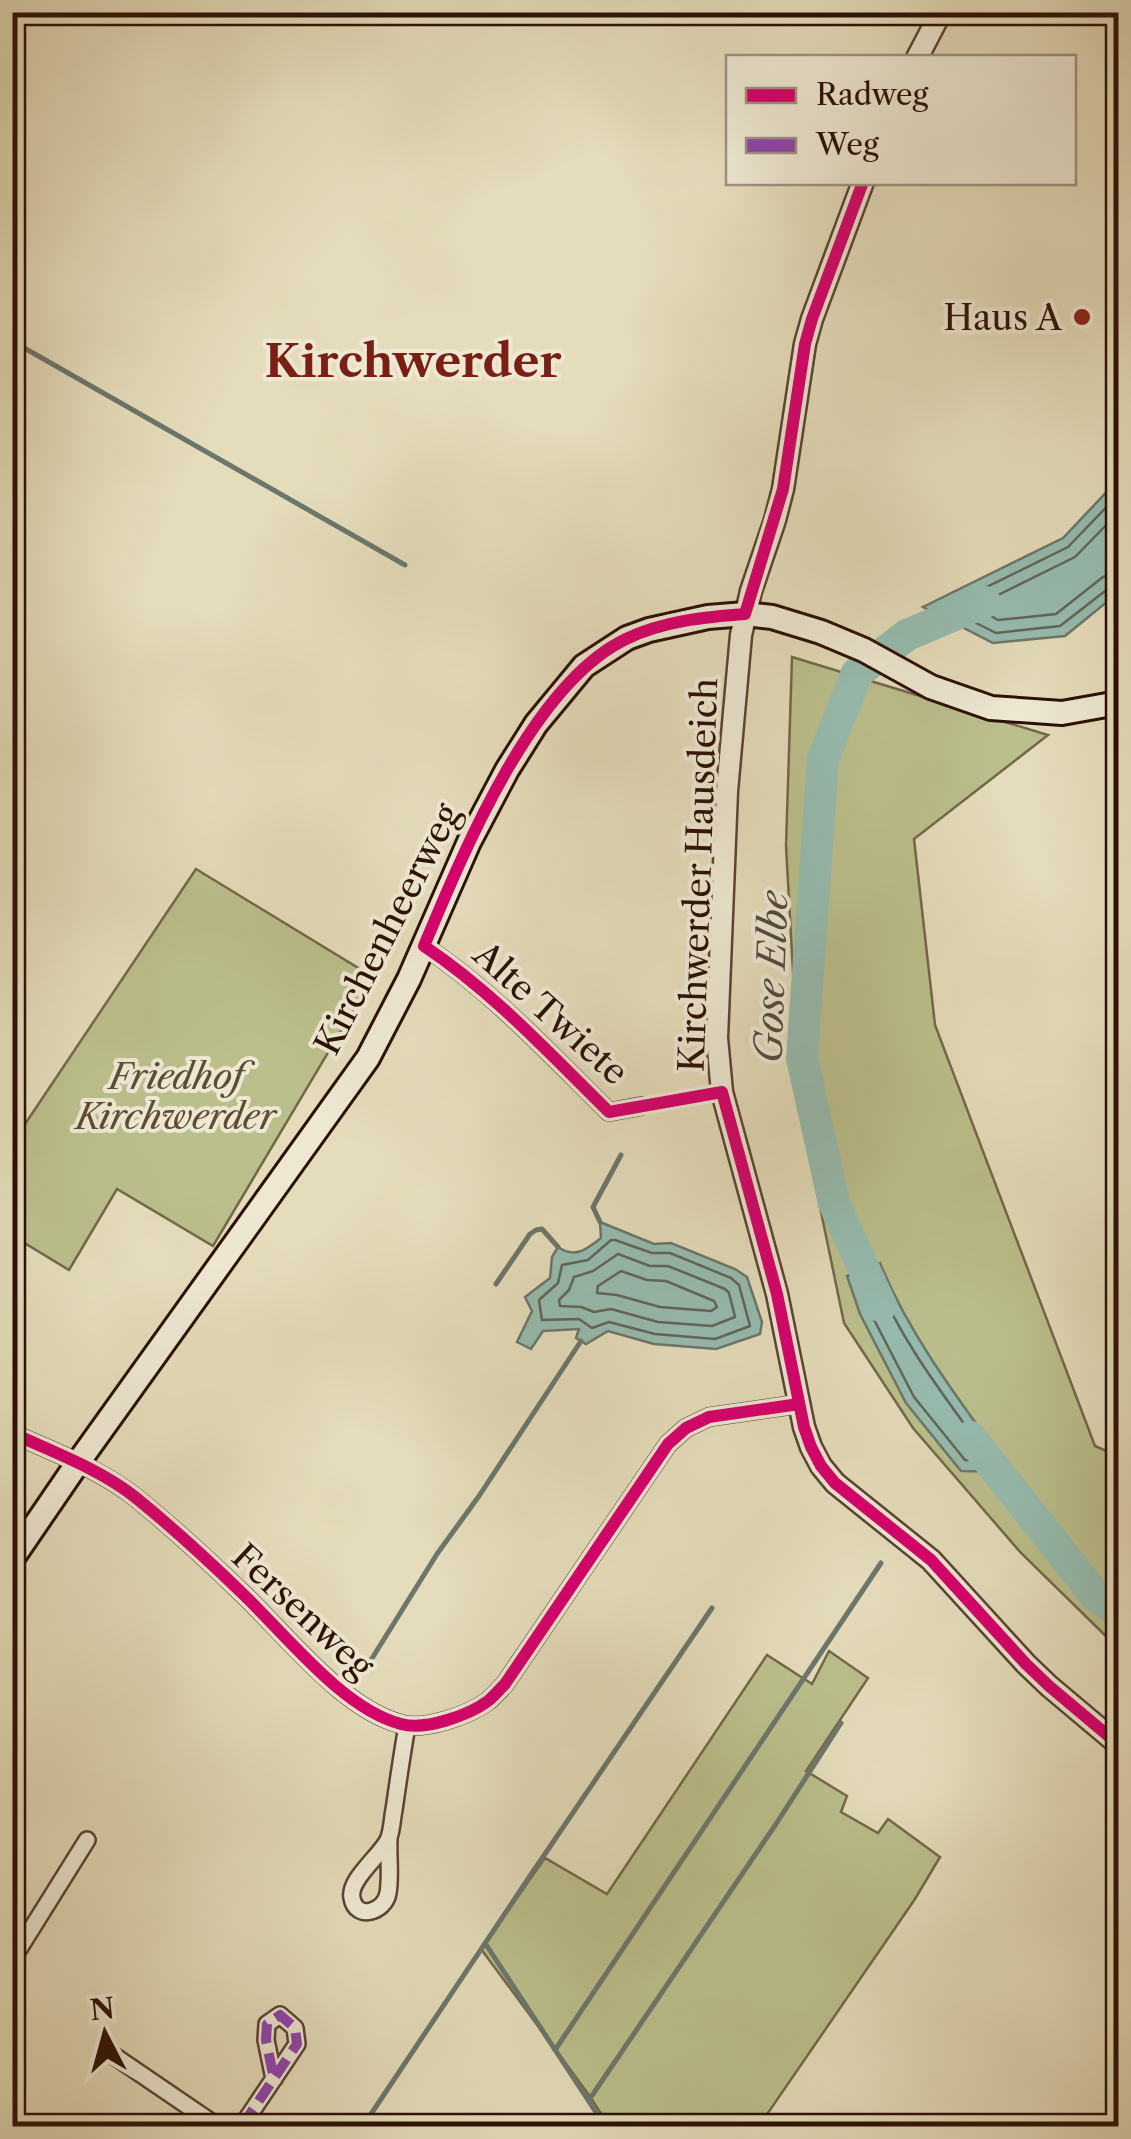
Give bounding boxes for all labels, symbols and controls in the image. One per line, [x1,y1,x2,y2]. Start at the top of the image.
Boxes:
legend [726,55,1076,185]
text: Radweg [816,76,929,113]
text: Weg [815,126,879,163]
place label: Haus A [943,296,1063,339]
marker: Haus A [1071,306,1093,328]
district label: Kirchwerder [265,333,561,389]
street label: Kirchwerder Hausdeich [670,677,726,1073]
street label: Kirchenheerweg [305,796,469,1062]
water label: Gose Elbe [745,888,798,1064]
street label: Alte Twiete [464,932,637,1093]
park label: Friedhof Kirchwerder [73,1055,278,1138]
street label: Fersenweg [223,1535,383,1688]
north arrow [55,1984,155,2084]
text: N [89,1991,116,2027]

